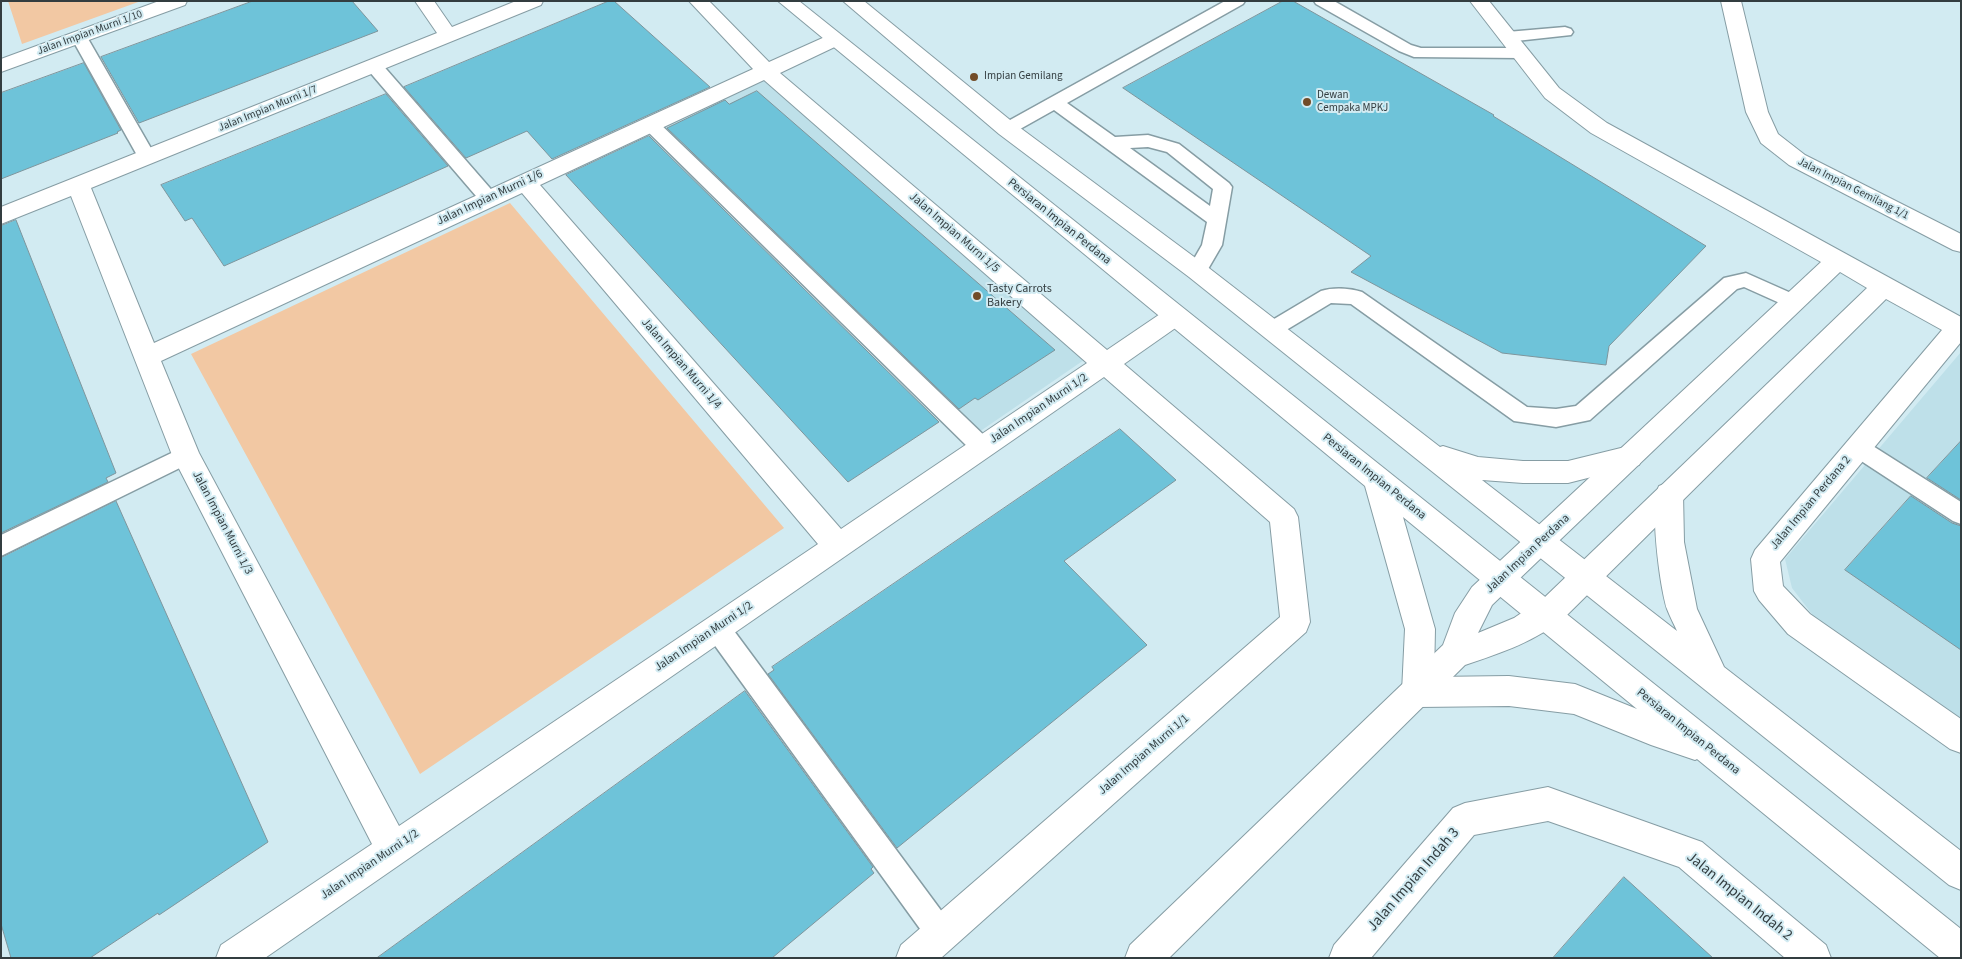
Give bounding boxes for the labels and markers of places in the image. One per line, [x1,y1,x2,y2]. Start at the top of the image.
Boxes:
place label: Impian Gemilang [984,70,1063,84]
marker: Impian Gemilang [968,71,980,83]
place label: Dewan Cempaka MPKJ [1317,89,1388,115]
marker: Dewan Cempaka MPKJ [1301,96,1313,108]
place label: Tasty Carrots Bakery [987,282,1052,310]
marker: Tasty Carrots Bakery [971,290,983,302]

